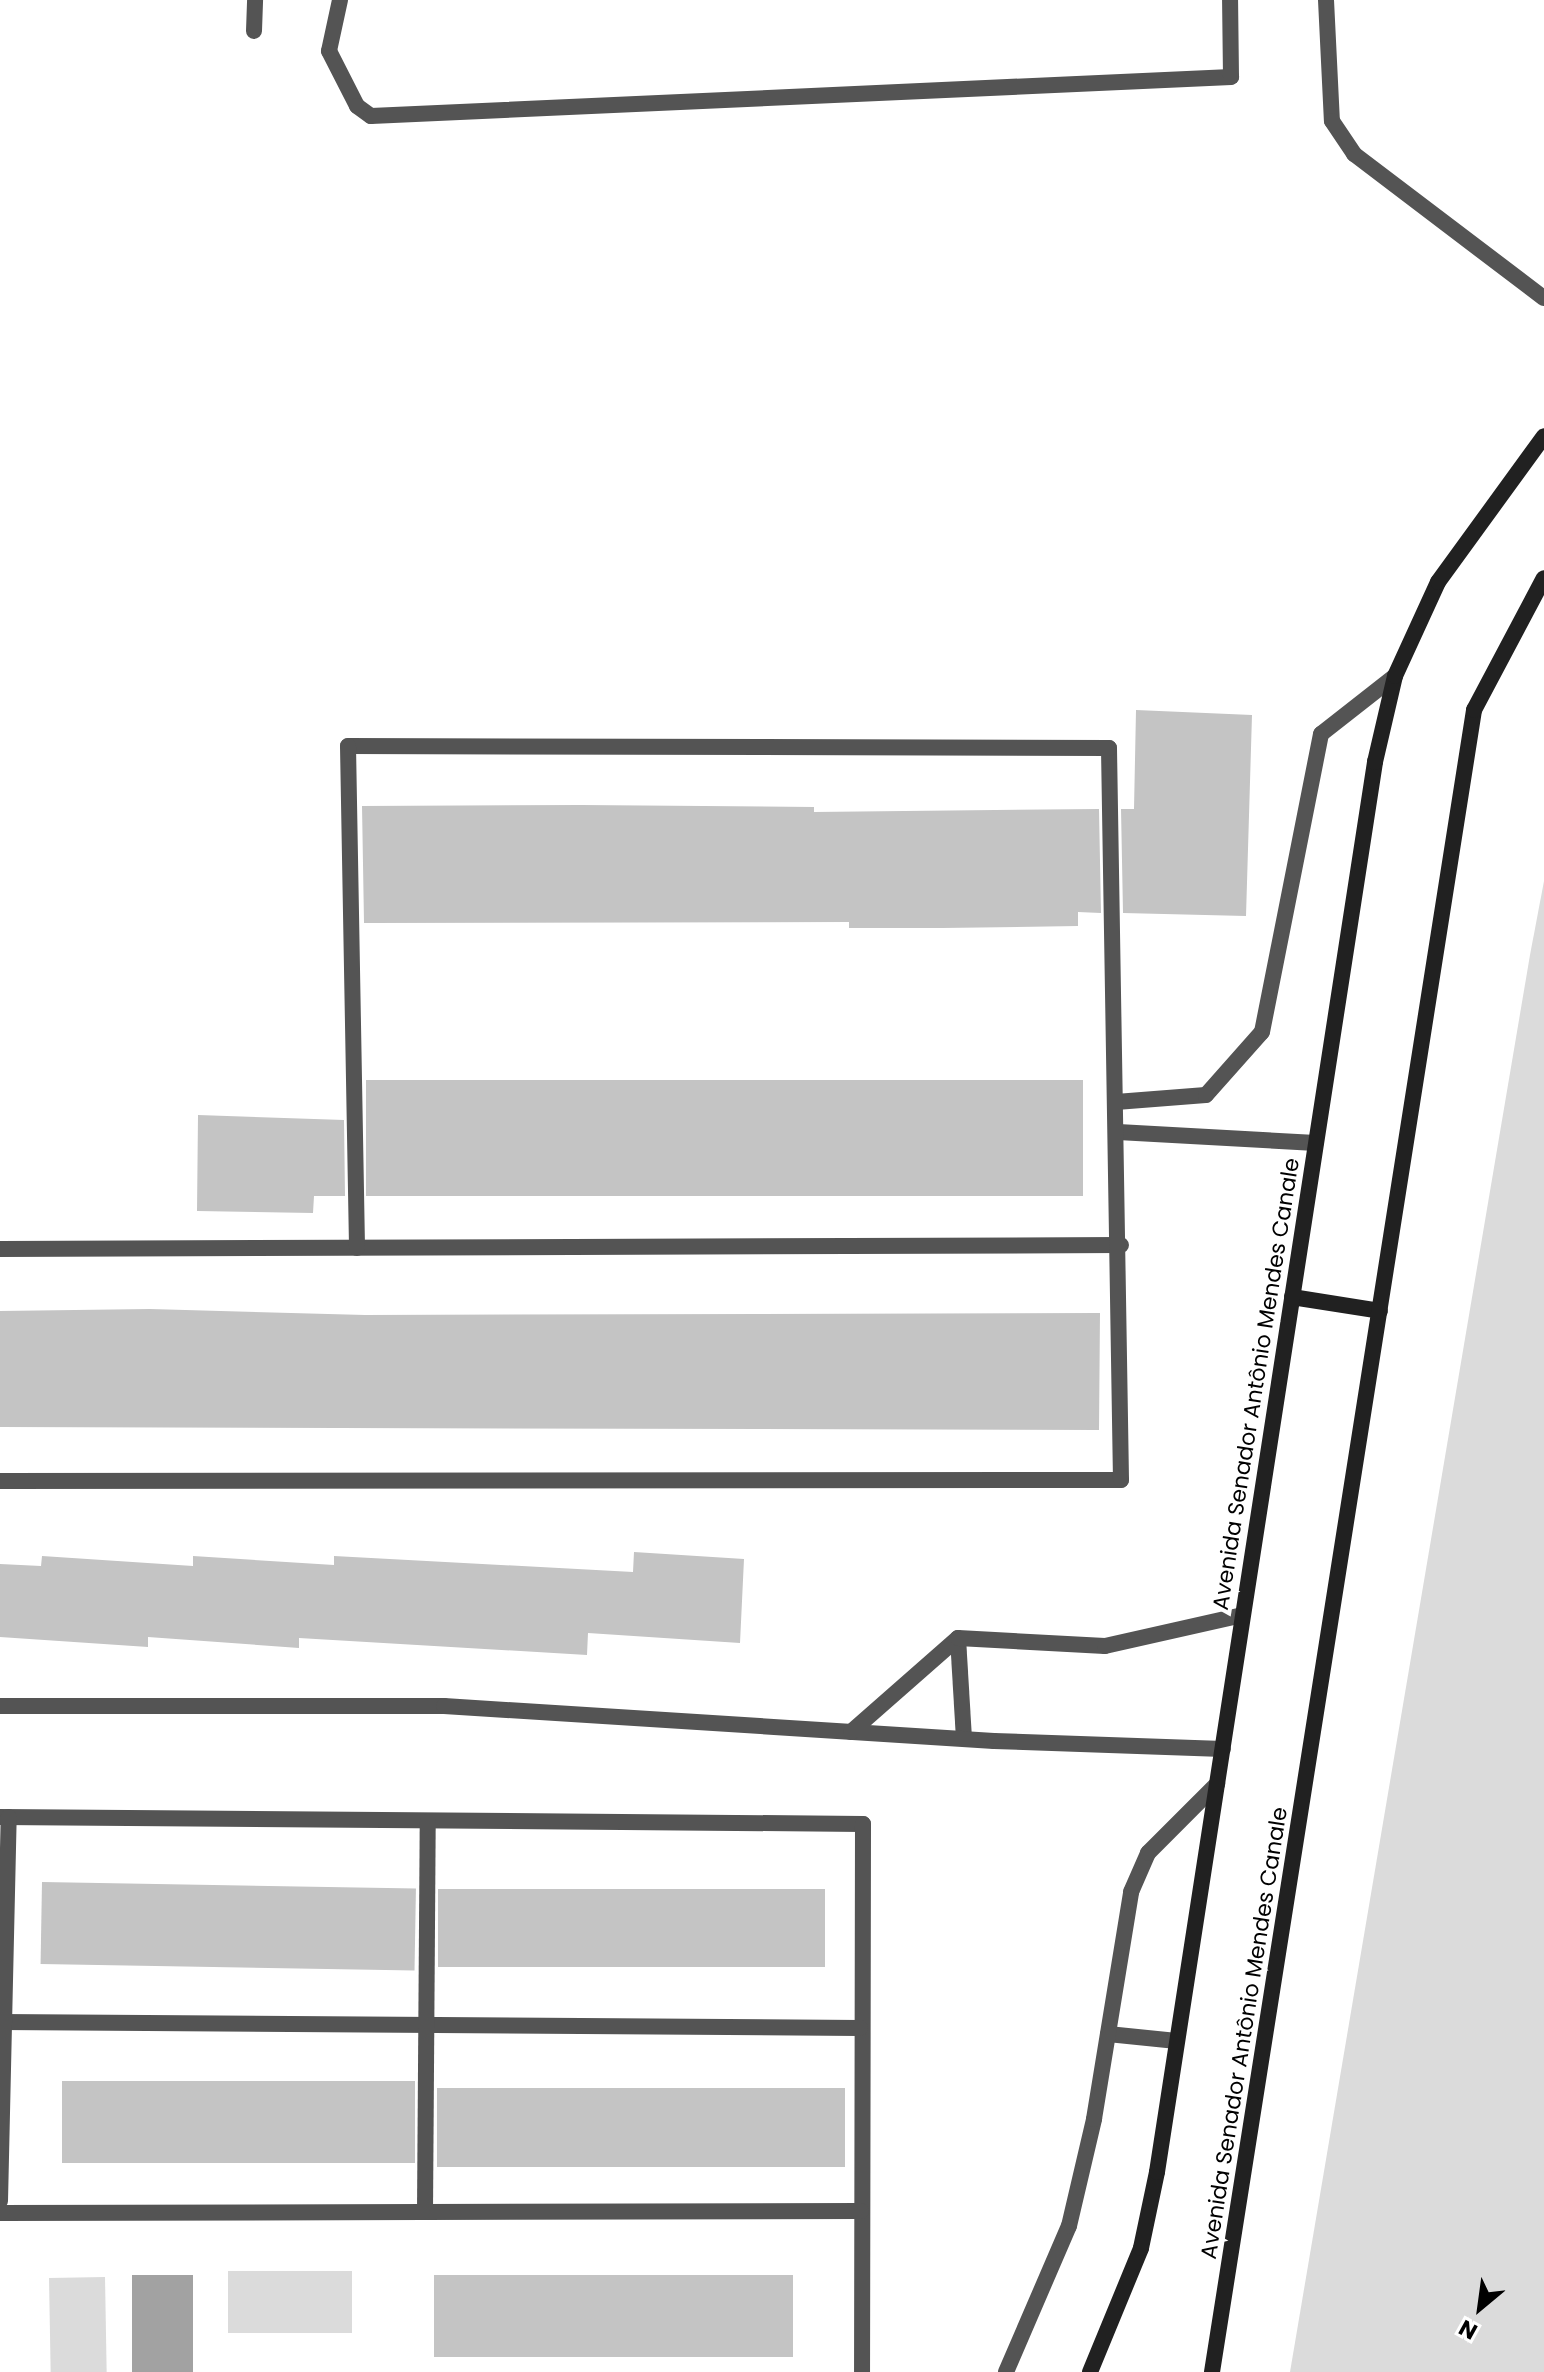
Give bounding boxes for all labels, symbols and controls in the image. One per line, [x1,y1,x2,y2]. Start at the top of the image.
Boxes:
street label: Avenida Senador Antônio Mendes Canale [1207,1156,1305,1612]
street label: Avenida Senador Antônio Mendes Canale [1195,1805,1293,2261]
north arrow [1440,2268,1520,2348]
text: N [1453,2312,1483,2347]

